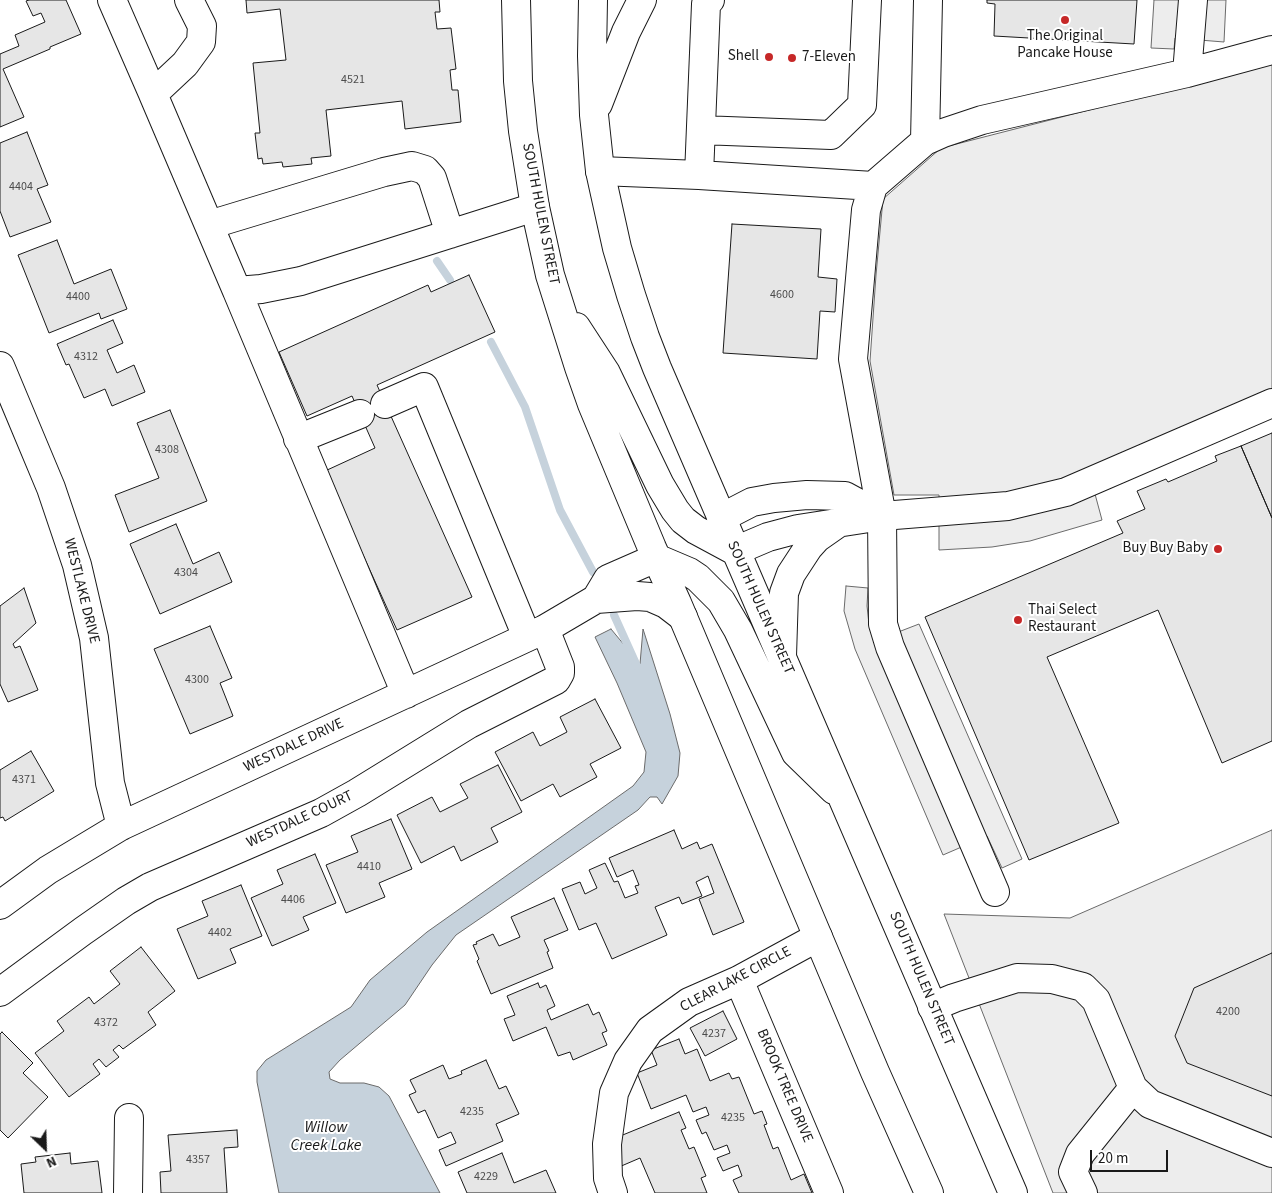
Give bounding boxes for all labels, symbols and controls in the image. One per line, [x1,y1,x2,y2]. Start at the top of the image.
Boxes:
marker: The Original Pancake House [1059,14,1071,26]
place label: The Original Pancake House [1017,28,1113,63]
place label: Shell [728,48,759,66]
place label: 7-Eleven [802,49,856,67]
marker: Shell [763,51,775,63]
marker: 7-Eleven [786,52,798,64]
house number: 4521 [341,73,365,87]
street label: SOUTH HULEN STREET [517,142,563,286]
house number: 4404 [9,180,33,194]
house number: 4600 [770,288,794,302]
house number: 4400 [66,290,90,304]
house number: 4312 [74,350,98,364]
house number: 4308 [155,443,179,457]
street label: WESTLAKE DRIVE [59,537,103,645]
street label: SOUTH HULEN STREET [723,539,797,677]
place label: Buy Buy Baby [1122,540,1208,558]
marker: Buy Buy Baby [1212,543,1224,555]
house number: 4304 [174,566,198,580]
place label: Thai Select Restaurant [1028,602,1097,637]
marker: Thai Select Restaurant [1012,614,1024,626]
house number: 4300 [185,673,209,687]
street label: WESTDALE DRIVE [241,715,347,777]
house number: 4371 [12,773,36,787]
street label: WESTDALE COURT [244,788,356,852]
house number: 4410 [357,860,381,874]
house number: 4406 [281,893,305,907]
street label: SOUTH HULEN STREET [885,909,957,1049]
house number: 4402 [208,926,232,940]
street label: CLEAR LAKE CIRCLE [677,943,795,1017]
house number: 4200 [1216,1005,1240,1019]
house number: 4372 [94,1016,118,1030]
street label: BROOK TREE DRIVE [752,1026,816,1146]
house number: 4237 [702,1027,726,1041]
house number: 4235 [460,1105,484,1119]
house number: 4235 [721,1111,745,1125]
water label: Willow Creek Lake [290,1118,362,1156]
north arrow [20,1123,70,1173]
scale bar [1092,1140,1170,1172]
text: 20 m [1098,1148,1128,1169]
text: N [43,1151,59,1173]
house number: 4357 [186,1153,210,1167]
house number: 4229 [474,1170,498,1184]

